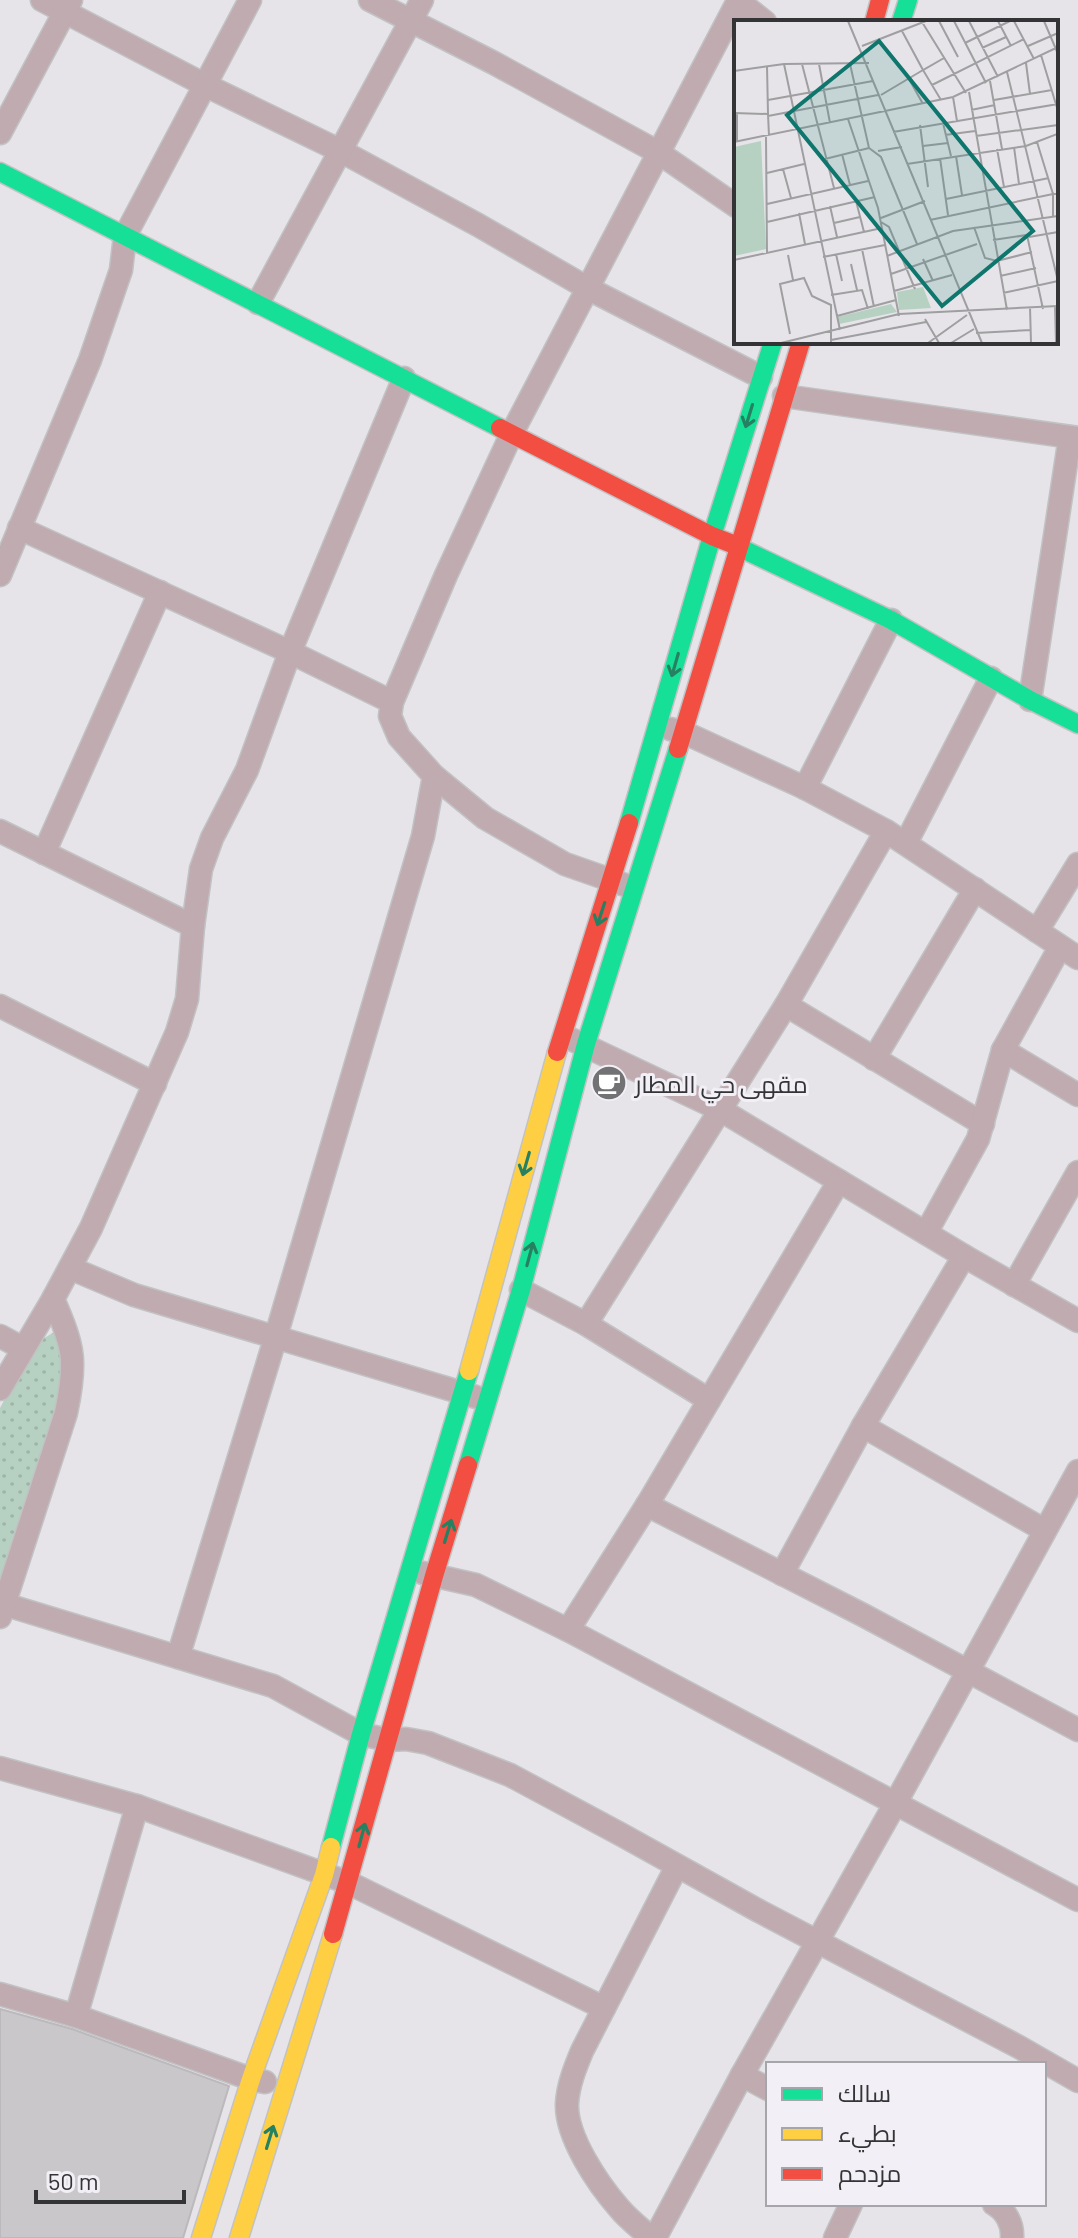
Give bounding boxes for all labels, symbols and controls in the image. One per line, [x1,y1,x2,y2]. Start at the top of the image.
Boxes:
inset map [734,20,1058,344]
one-way arrow [741,403,755,428]
one-way arrow [667,652,682,678]
one-way arrow [593,901,608,927]
cafe icon: مقهى حي المطار [590,1064,628,1102]
place label: مقهى حي المطار [633,1069,808,1104]
one-way arrow [518,1150,533,1176]
one-way arrow [524,1242,539,1268]
one-way arrow [441,1518,456,1544]
one-way arrow [356,1822,371,1848]
legend [766,2062,1046,2206]
text: سالك [838,2078,891,2107]
text: بطيء [838,2118,897,2153]
one-way arrow [263,2124,278,2150]
scale bar [36,2154,184,2204]
text: مزدحم [838,2158,901,2190]
text: 50 m [48,2166,99,2195]

